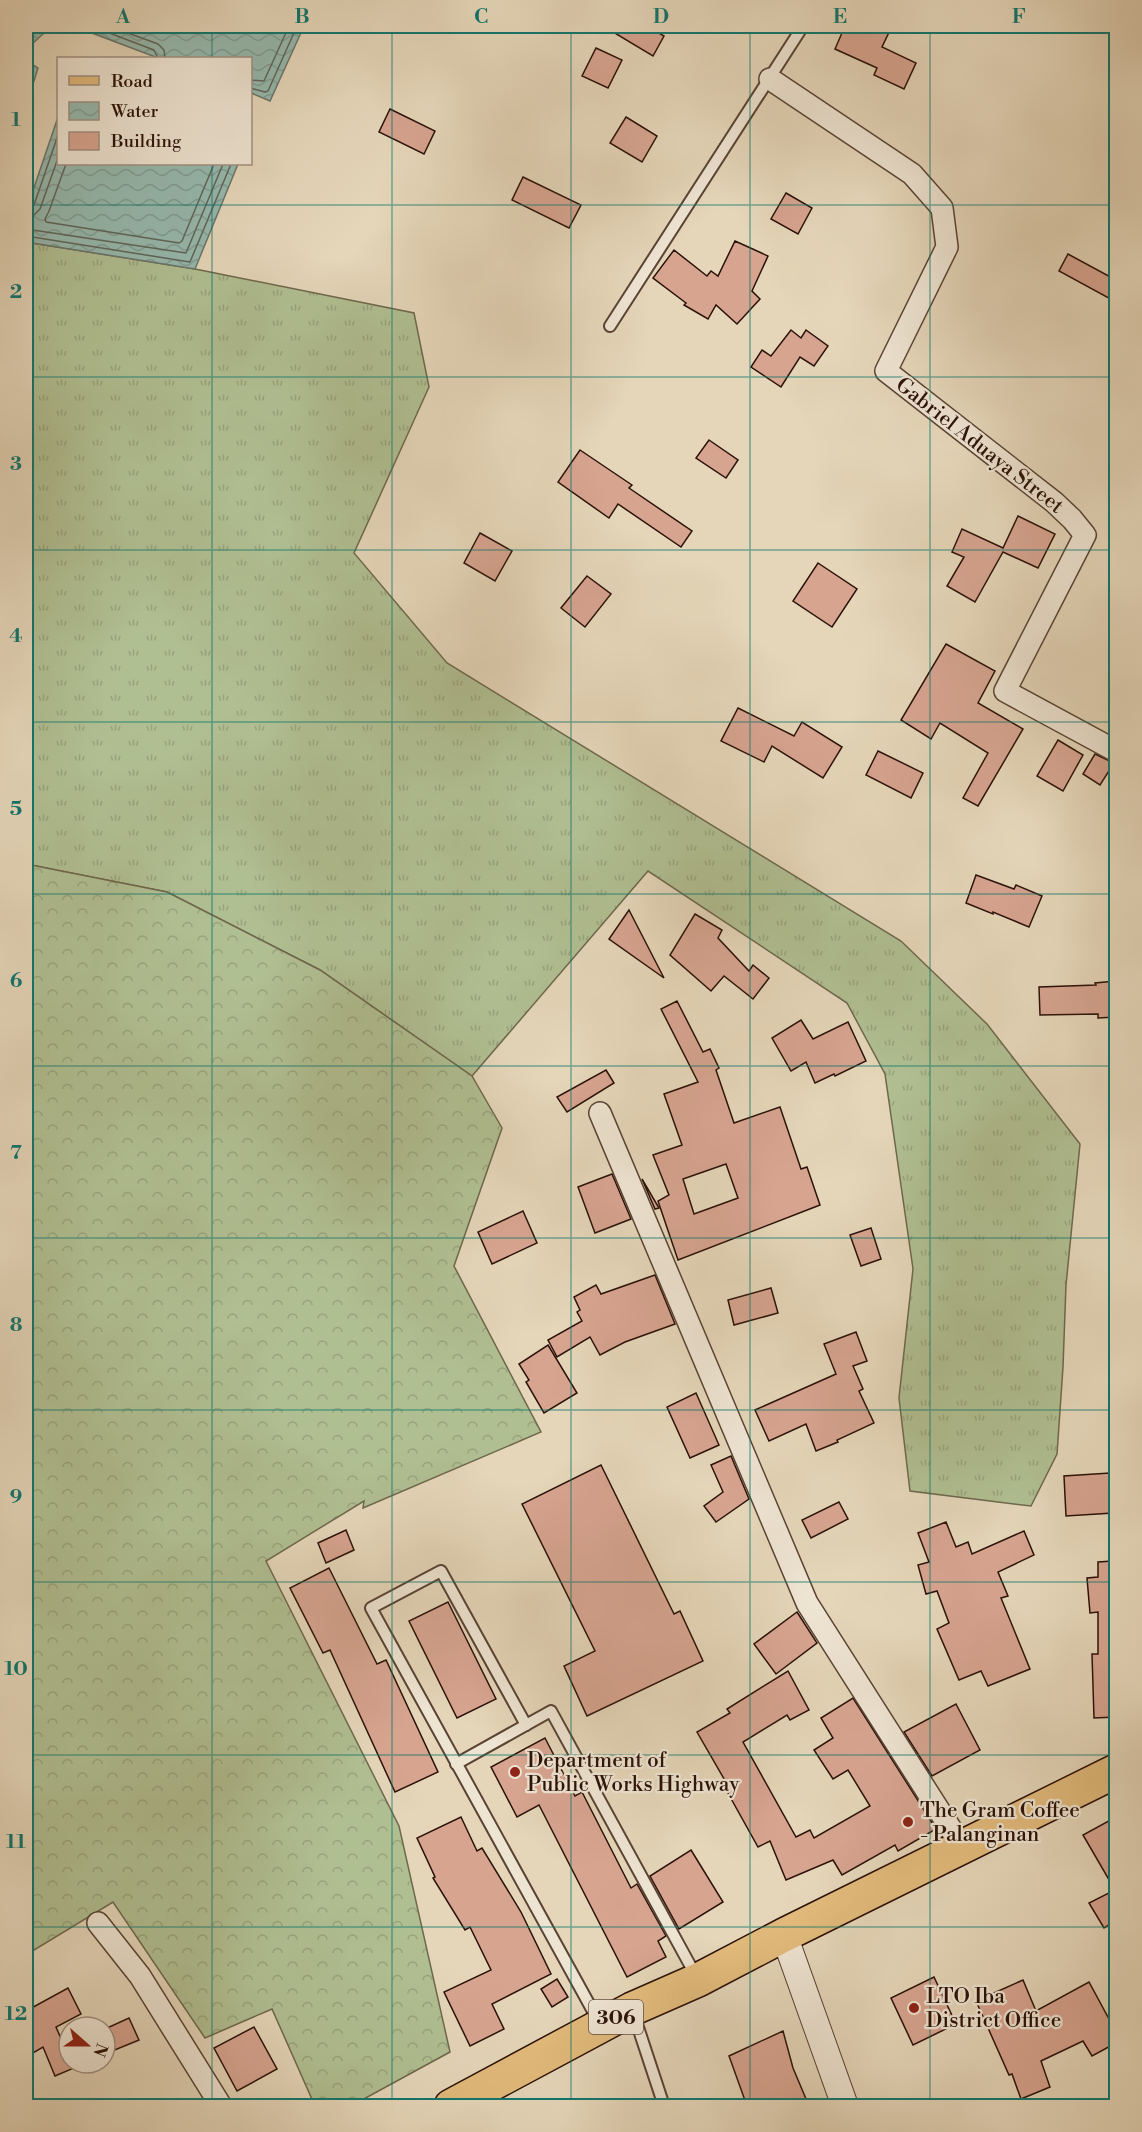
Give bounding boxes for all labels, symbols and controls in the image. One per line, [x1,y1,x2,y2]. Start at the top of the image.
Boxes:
text: A [115,5,131,30]
text: B [294,5,310,30]
text: C [474,5,488,30]
text: D [653,5,669,30]
text: E [833,5,847,30]
text: F [1012,5,1026,30]
legend [57,57,252,165]
text: Road [111,70,154,93]
text: Water [110,100,159,123]
text: 1 [11,108,21,133]
text: Building [110,130,182,153]
text: 2 [10,280,22,305]
street label: Gabriel Aduaya Street [890,372,1069,520]
text: 3 [10,452,22,477]
text: 4 [9,624,23,649]
text: 5 [10,797,22,822]
text: 6 [10,969,23,994]
text: 7 [10,1141,22,1166]
text: 8 [10,1313,23,1338]
text: 9 [10,1485,22,1510]
text: 10 [4,1657,28,1682]
place label: Department of Public Works Highway [527,1748,740,1798]
marker: Department of Public Works Highway [508,1765,522,1779]
place label: The Gram Coffee - Palanginan [920,1798,1080,1848]
marker: The Gram Coffee - Palanginan [901,1815,915,1829]
text: 11 [6,1830,26,1855]
place label: LTO Iba District Office [926,1984,1061,2034]
road number: 306 [589,2000,643,2034]
marker: LTO Iba District Office [907,2001,921,2015]
text: 12 [5,2002,27,2027]
north arrow [57,2015,117,2075]
text: N [88,2041,112,2060]

